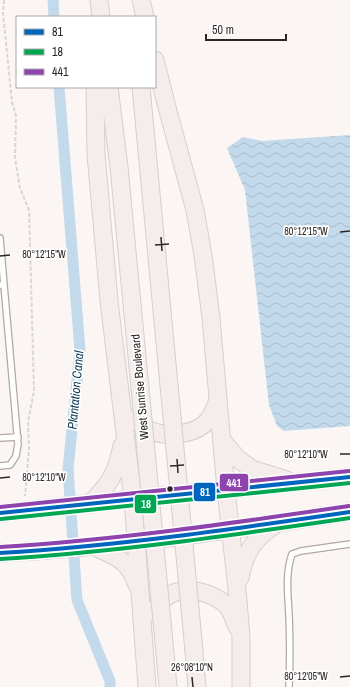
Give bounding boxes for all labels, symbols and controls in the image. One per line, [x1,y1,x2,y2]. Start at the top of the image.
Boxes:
legend [16,16,156,88]
scale bar [206,16,286,42]
text: 50 m [212,22,234,38]
text: 81 [52,24,63,40]
text: 18 [52,44,63,60]
text: 441 [52,64,69,80]
text: 80°12'15"W [284,225,328,238]
text: 80°12'15"W [22,248,66,261]
street label: West Sunrise Boulevard [127,334,153,440]
water label: Plantation Canal [64,349,87,430]
text: 80°12'10"W [284,448,328,461]
text: 80°12'10"W [22,471,66,484]
line badge: 441 [219,473,249,492]
text: 441 [226,476,242,490]
line badge: 81 [193,482,216,502]
unlabelled marker [165,484,175,494]
text: 81 [200,485,210,499]
line badge: 18 [134,494,157,514]
text: 18 [141,497,151,511]
text: 26°08'10"N [171,661,213,674]
text: 80°12'05"W [284,670,328,683]

